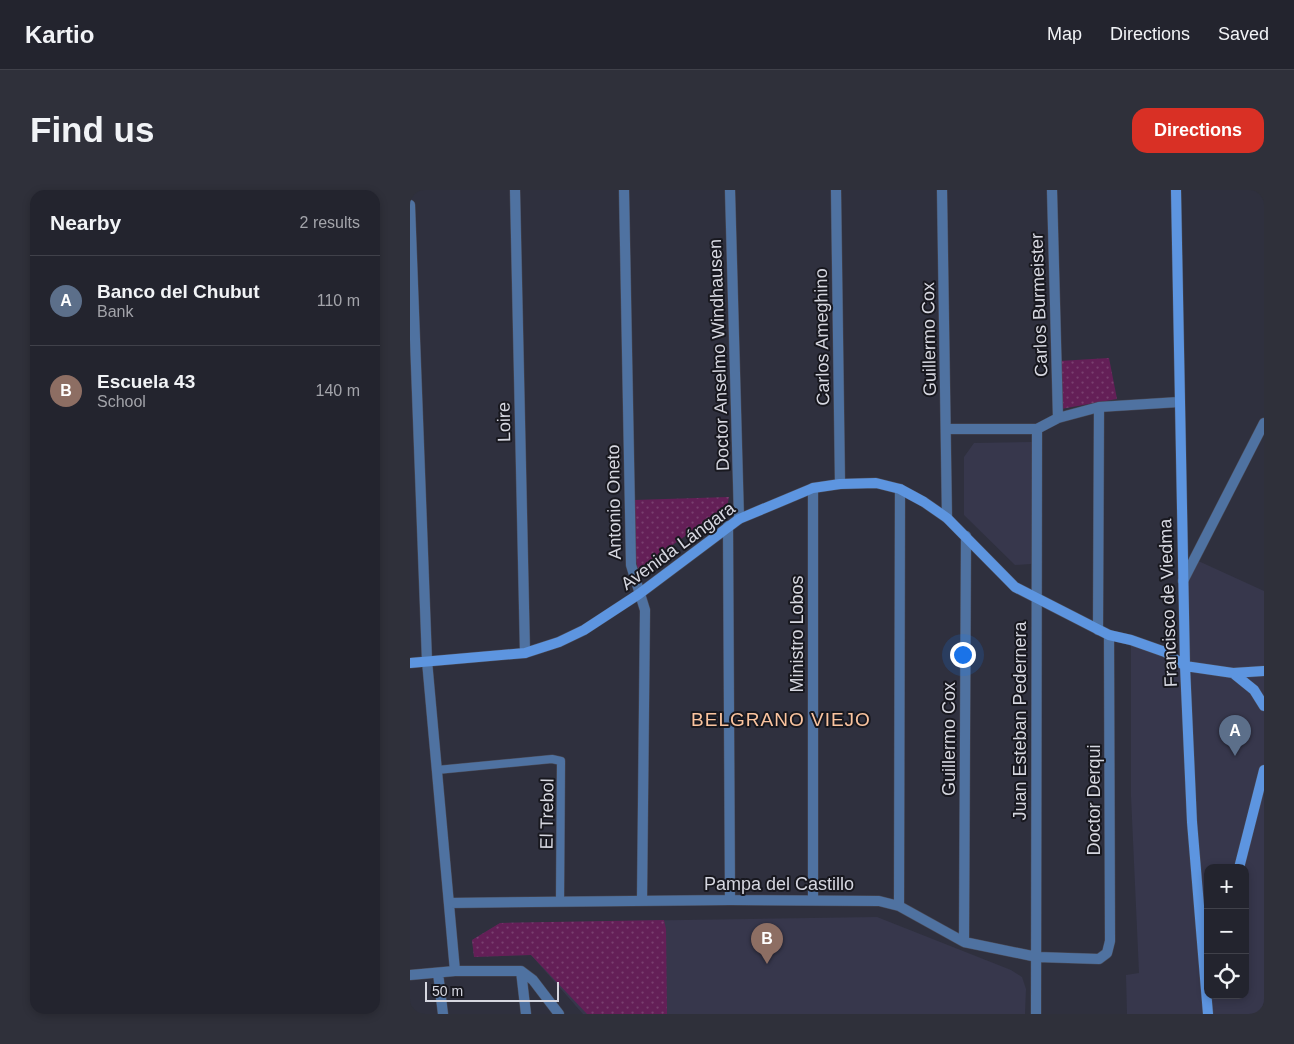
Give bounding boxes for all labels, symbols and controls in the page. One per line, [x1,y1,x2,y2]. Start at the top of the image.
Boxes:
text: Kartio [25,21,94,48]
text: Map [1047,24,1082,44]
text: Directions [1110,24,1190,44]
text: Saved [1218,24,1269,44]
button: Directions [1132,108,1264,153]
text: Find us [30,110,154,149]
text: Nearby [50,211,121,234]
text: 2 results [300,214,360,231]
street label: Carlos Burmeister [1026,233,1052,377]
street label: Doctor Anselmo Windhausen [705,239,733,471]
street label: Carlos Ameghino [811,268,833,406]
text: Banco del Chubut [97,281,260,302]
street label: Guillermo Cox [918,282,940,396]
text: A [60,292,72,309]
text: 110 m [317,292,360,309]
text: Bank [97,303,133,320]
text: Escuela 43 [97,371,195,392]
text: B [60,382,72,399]
text: 140 m [316,382,360,399]
text: School [97,393,146,410]
street label: Loire [494,402,514,442]
street label: Antonio Oneto [603,444,625,560]
street label: Avenida Lángara [617,497,740,594]
street label: Francisco de Viedma [1155,517,1181,688]
street label: Ministro Lobos [787,575,807,693]
street label: Juan Esteban Pedernera [1010,620,1030,821]
your location [950,642,976,668]
street label: Guillermo Cox [939,682,959,796]
district label: BELGRANO VIEJO [691,709,871,730]
pin: A [1219,715,1251,756]
street label: Doctor Derqui [1084,744,1104,856]
street label: El Trebol [536,778,558,850]
map controls [1204,864,1249,999]
button: + [1204,864,1249,909]
street label: Pampa del Castillo [704,874,854,894]
button: − [1204,909,1249,954]
pin: B [751,923,783,964]
button: locate [1204,954,1249,999]
scale bar [425,979,559,1002]
text: 50 m [432,983,463,999]

